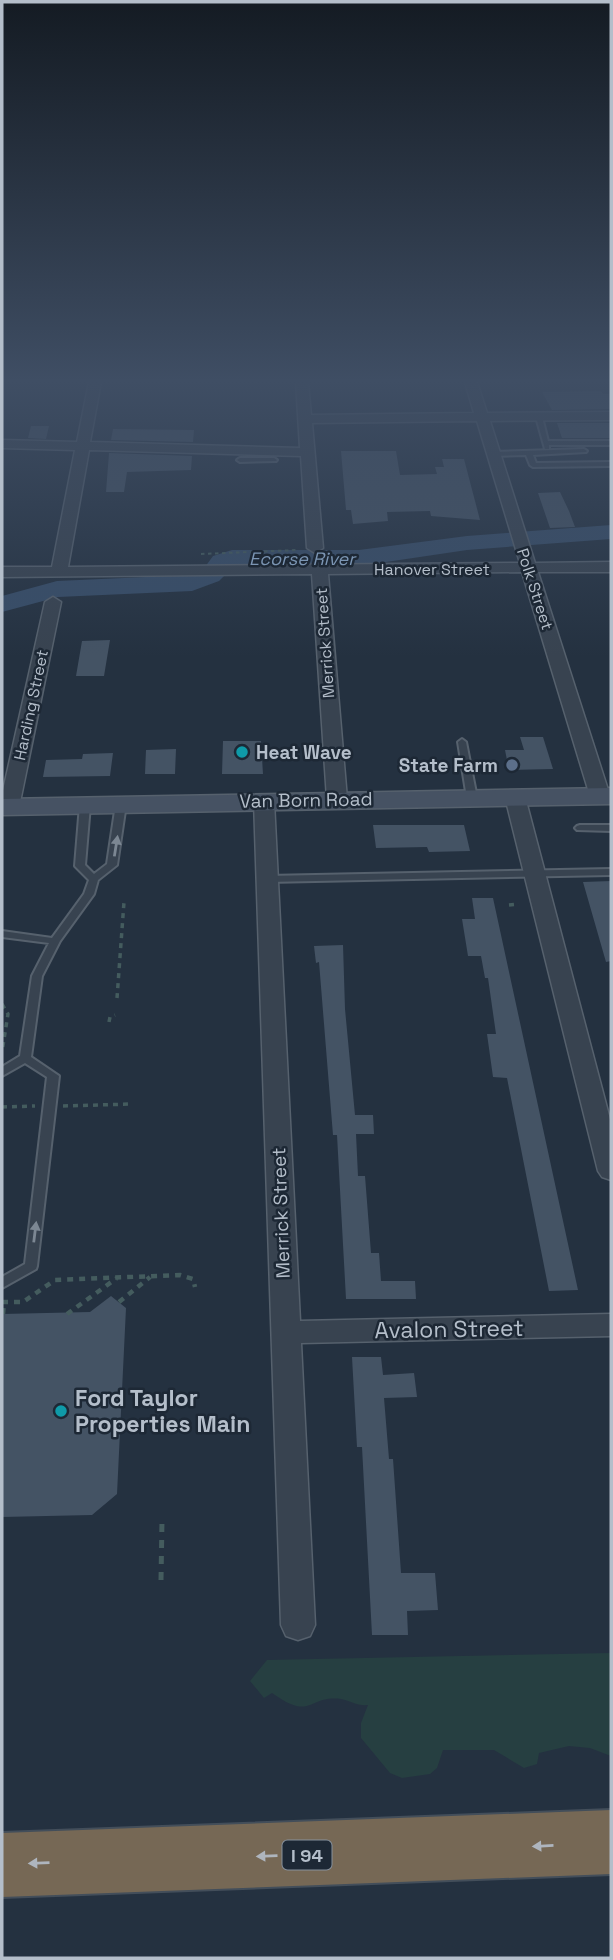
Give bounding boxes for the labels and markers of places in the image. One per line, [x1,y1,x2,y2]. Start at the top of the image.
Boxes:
place label: Heat Wave [256,740,352,765]
marker: Heat Wave [234,744,250,760]
place label: State Farm [399,753,498,778]
marker: State Farm [504,757,520,773]
place label: Ford Taylor Properties Main [75,1383,250,1439]
marker: Ford Taylor Properties Main [53,1403,69,1419]

